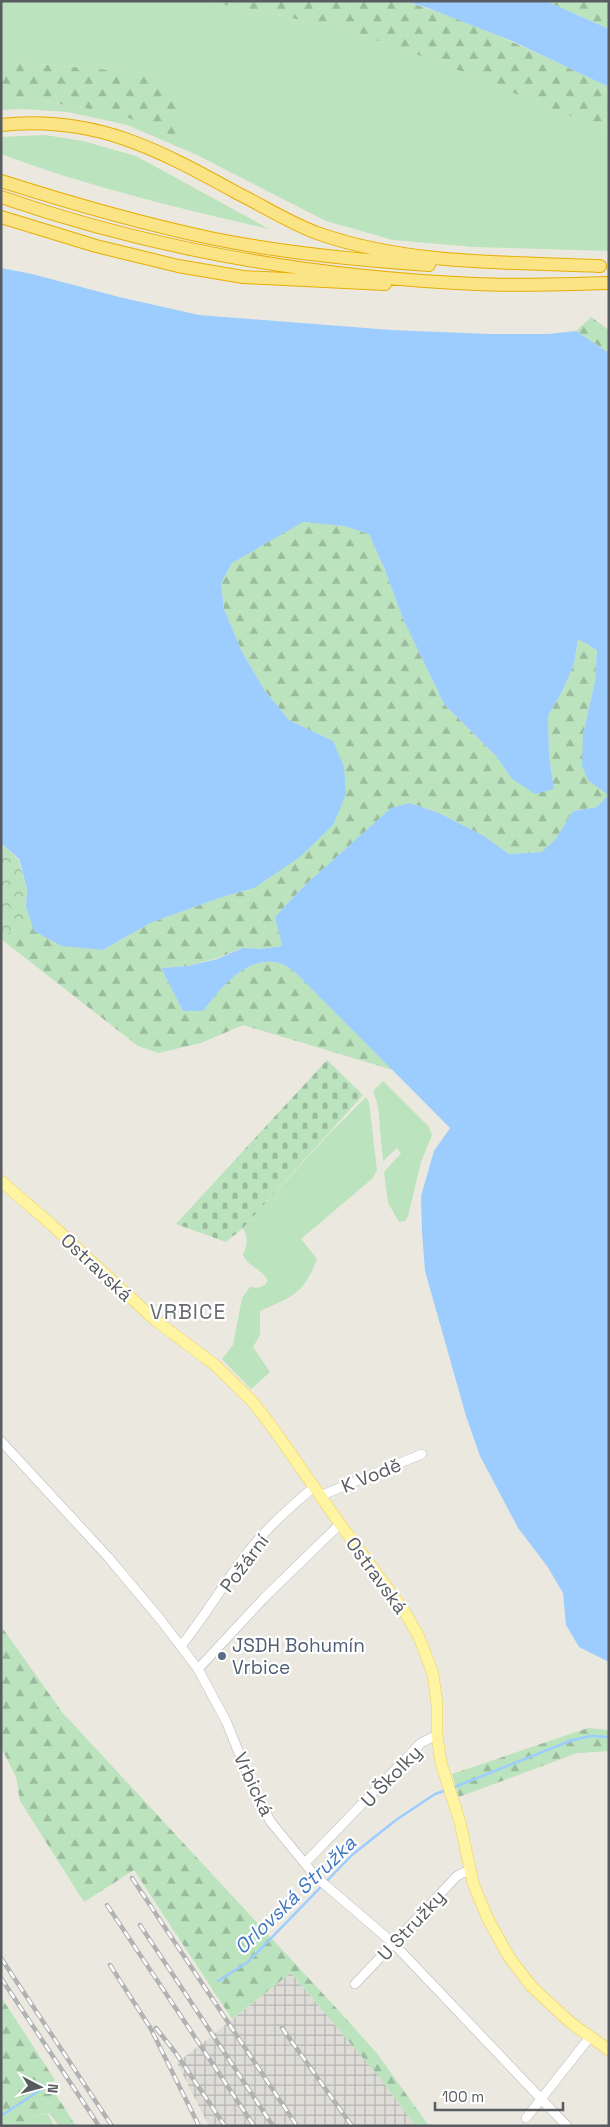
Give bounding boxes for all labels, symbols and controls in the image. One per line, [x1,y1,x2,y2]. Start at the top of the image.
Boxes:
street label: Ostravská [55,1228,138,1307]
district label: VRBICE [150,1298,226,1325]
street label: K Vodě [338,1452,405,1499]
street label: Požární [214,1529,275,1597]
street label: Ostravská [340,1532,413,1619]
place label: JSDH Bohumín Vrbice [232,1633,365,1680]
marker: JSDH Bohumín Vrbice [216,1650,228,1662]
street label: U Školky [356,1740,427,1813]
street label: Vrbická [228,1748,279,1820]
water label: Orlovská Stružka [229,1830,362,1960]
street label: U Stružky [372,1884,451,1966]
north arrow [15,2062,65,2112]
scale bar [435,2080,562,2112]
text: N [43,2083,62,2094]
text: 100 m [442,2087,484,2106]

